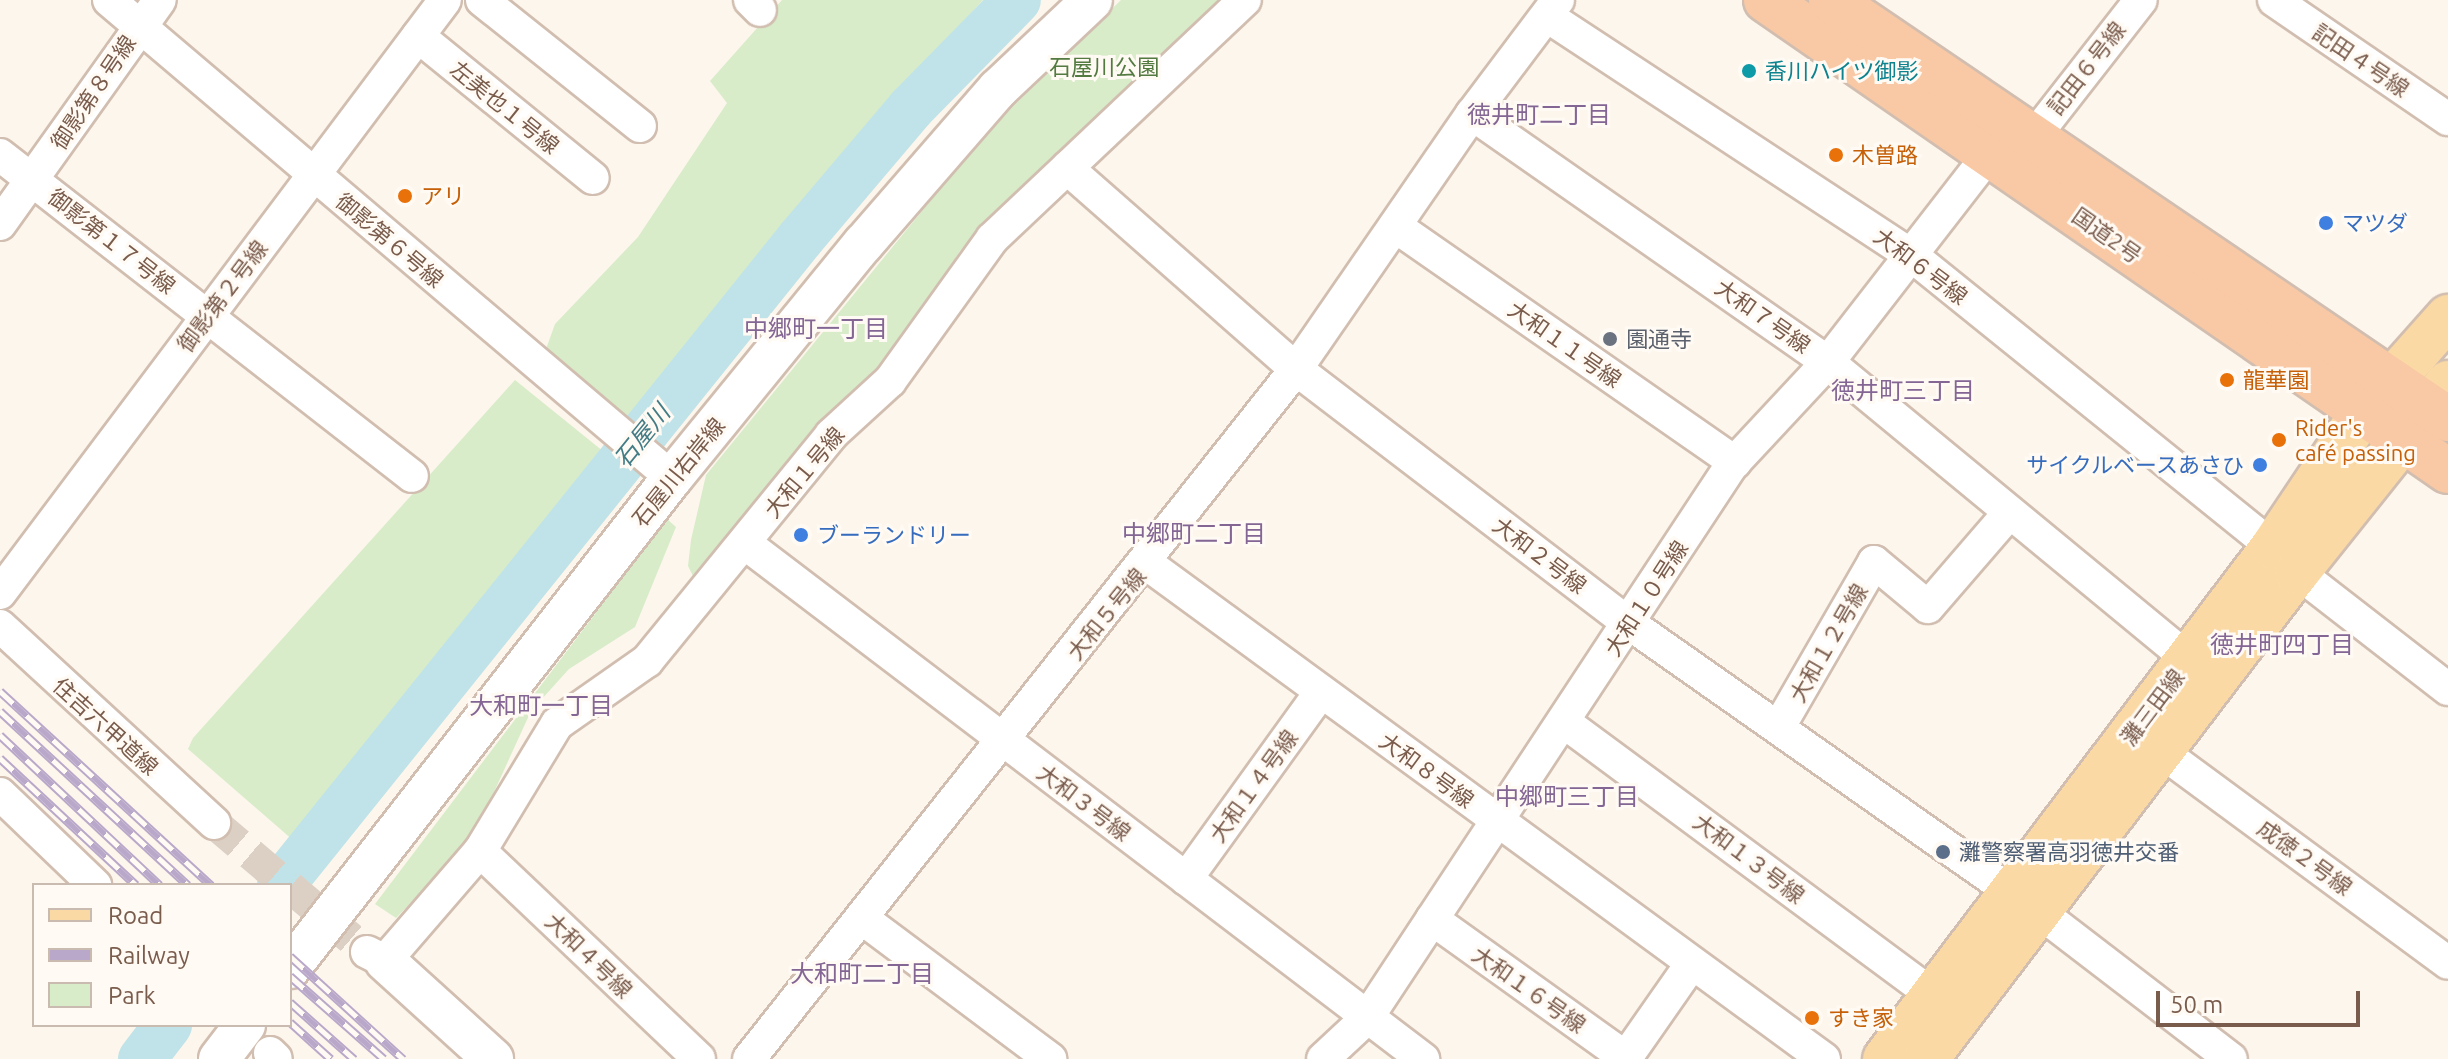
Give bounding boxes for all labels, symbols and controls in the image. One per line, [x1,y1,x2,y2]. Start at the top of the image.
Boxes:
street label: 記田６号線 [2042,17,2130,119]
street label: 記田４号線 [2308,18,2414,102]
street label: 御影第８号線 [45,30,141,154]
park label: 石屋川公園 [1049,54,1159,80]
street label: 左美也１号線 [445,55,565,159]
place label: 香川ハイツ御影 [1765,58,1919,84]
marker: 香川ハイツ御影 [1740,62,1758,80]
district label: 徳井町二丁目 [1467,101,1611,129]
place label: 木曽路 [1852,142,1918,168]
marker: 木曽路 [1827,146,1845,164]
street label: 御影第１７号線 [43,183,181,299]
place label: アリ [421,183,465,209]
street label: 御影第６号線 [331,187,449,293]
marker: アリ [396,187,414,205]
street label: 国道2号 [2067,202,2147,268]
place label: マツダ [2342,210,2408,236]
marker: マツダ [2317,214,2335,232]
street label: 大和６号線 [1869,222,1973,310]
street label: 御影第２号線 [172,235,272,357]
street label: 大和７号線 [1710,274,1816,358]
street label: 大和１１号線 [1503,295,1627,393]
district label: 中郷町一丁目 [744,315,888,343]
place label: 園通寺 [1626,326,1692,352]
marker: 園通寺 [1601,330,1619,348]
place label: 龍華園 [2243,367,2309,393]
marker: 龍華園 [2218,371,2236,389]
district label: 徳井町三丁目 [1831,377,1975,405]
water label: 石屋川 [608,399,676,473]
street label: 石屋川右岸線 [626,412,730,532]
place label: Rider's café passing [2295,414,2416,466]
street label: 大和１号線 [759,421,849,523]
marker: Rider's café passing [2270,431,2288,449]
place label: サイクルベースあさひ [2024,452,2244,478]
marker: サイクルベースあさひ [2251,456,2269,474]
street label: 大和２号線 [1488,511,1592,599]
district label: 中郷町二丁目 [1122,520,1266,548]
place label: ブーランドリー [817,522,971,548]
marker: ブーランドリー [792,526,810,544]
street label: 大和１０号線 [1599,535,1693,661]
street label: 大和５号線 [1061,563,1151,665]
street label: 大和１２号線 [1784,579,1872,707]
district label: 徳井町四丁目 [2210,631,2354,659]
street label: 灘三田線 [2115,664,2189,750]
street label: 住吉六甲道線 [48,672,164,780]
district label: 大和町一丁目 [469,692,613,720]
street label: 大和１４号線 [1204,725,1302,847]
street label: 大和８号線 [1375,727,1479,813]
street label: 大和３号線 [1032,758,1136,846]
district label: 中郷町三丁目 [1495,783,1639,811]
street label: 大和１３号線 [1688,808,1810,908]
street label: 成徳２号線 [2253,814,2357,900]
place label: 灘警察署高羽徳井交番 [1959,839,2179,865]
marker: 灘警察署高羽徳井交番 [1934,843,1952,861]
legend [32,883,292,1027]
text: Road [108,902,163,929]
street label: 大和４号線 [540,907,638,1003]
street label: 大和１６号線 [1467,940,1591,1038]
text: Railway [108,942,190,969]
district label: 大和町二丁目 [790,960,934,988]
scale bar [2160,975,2364,1025]
text: Park [108,982,156,1009]
text: 50 m [2170,991,2223,1018]
place label: すき家 [1828,1005,1894,1031]
marker: すき家 [1803,1009,1821,1027]

